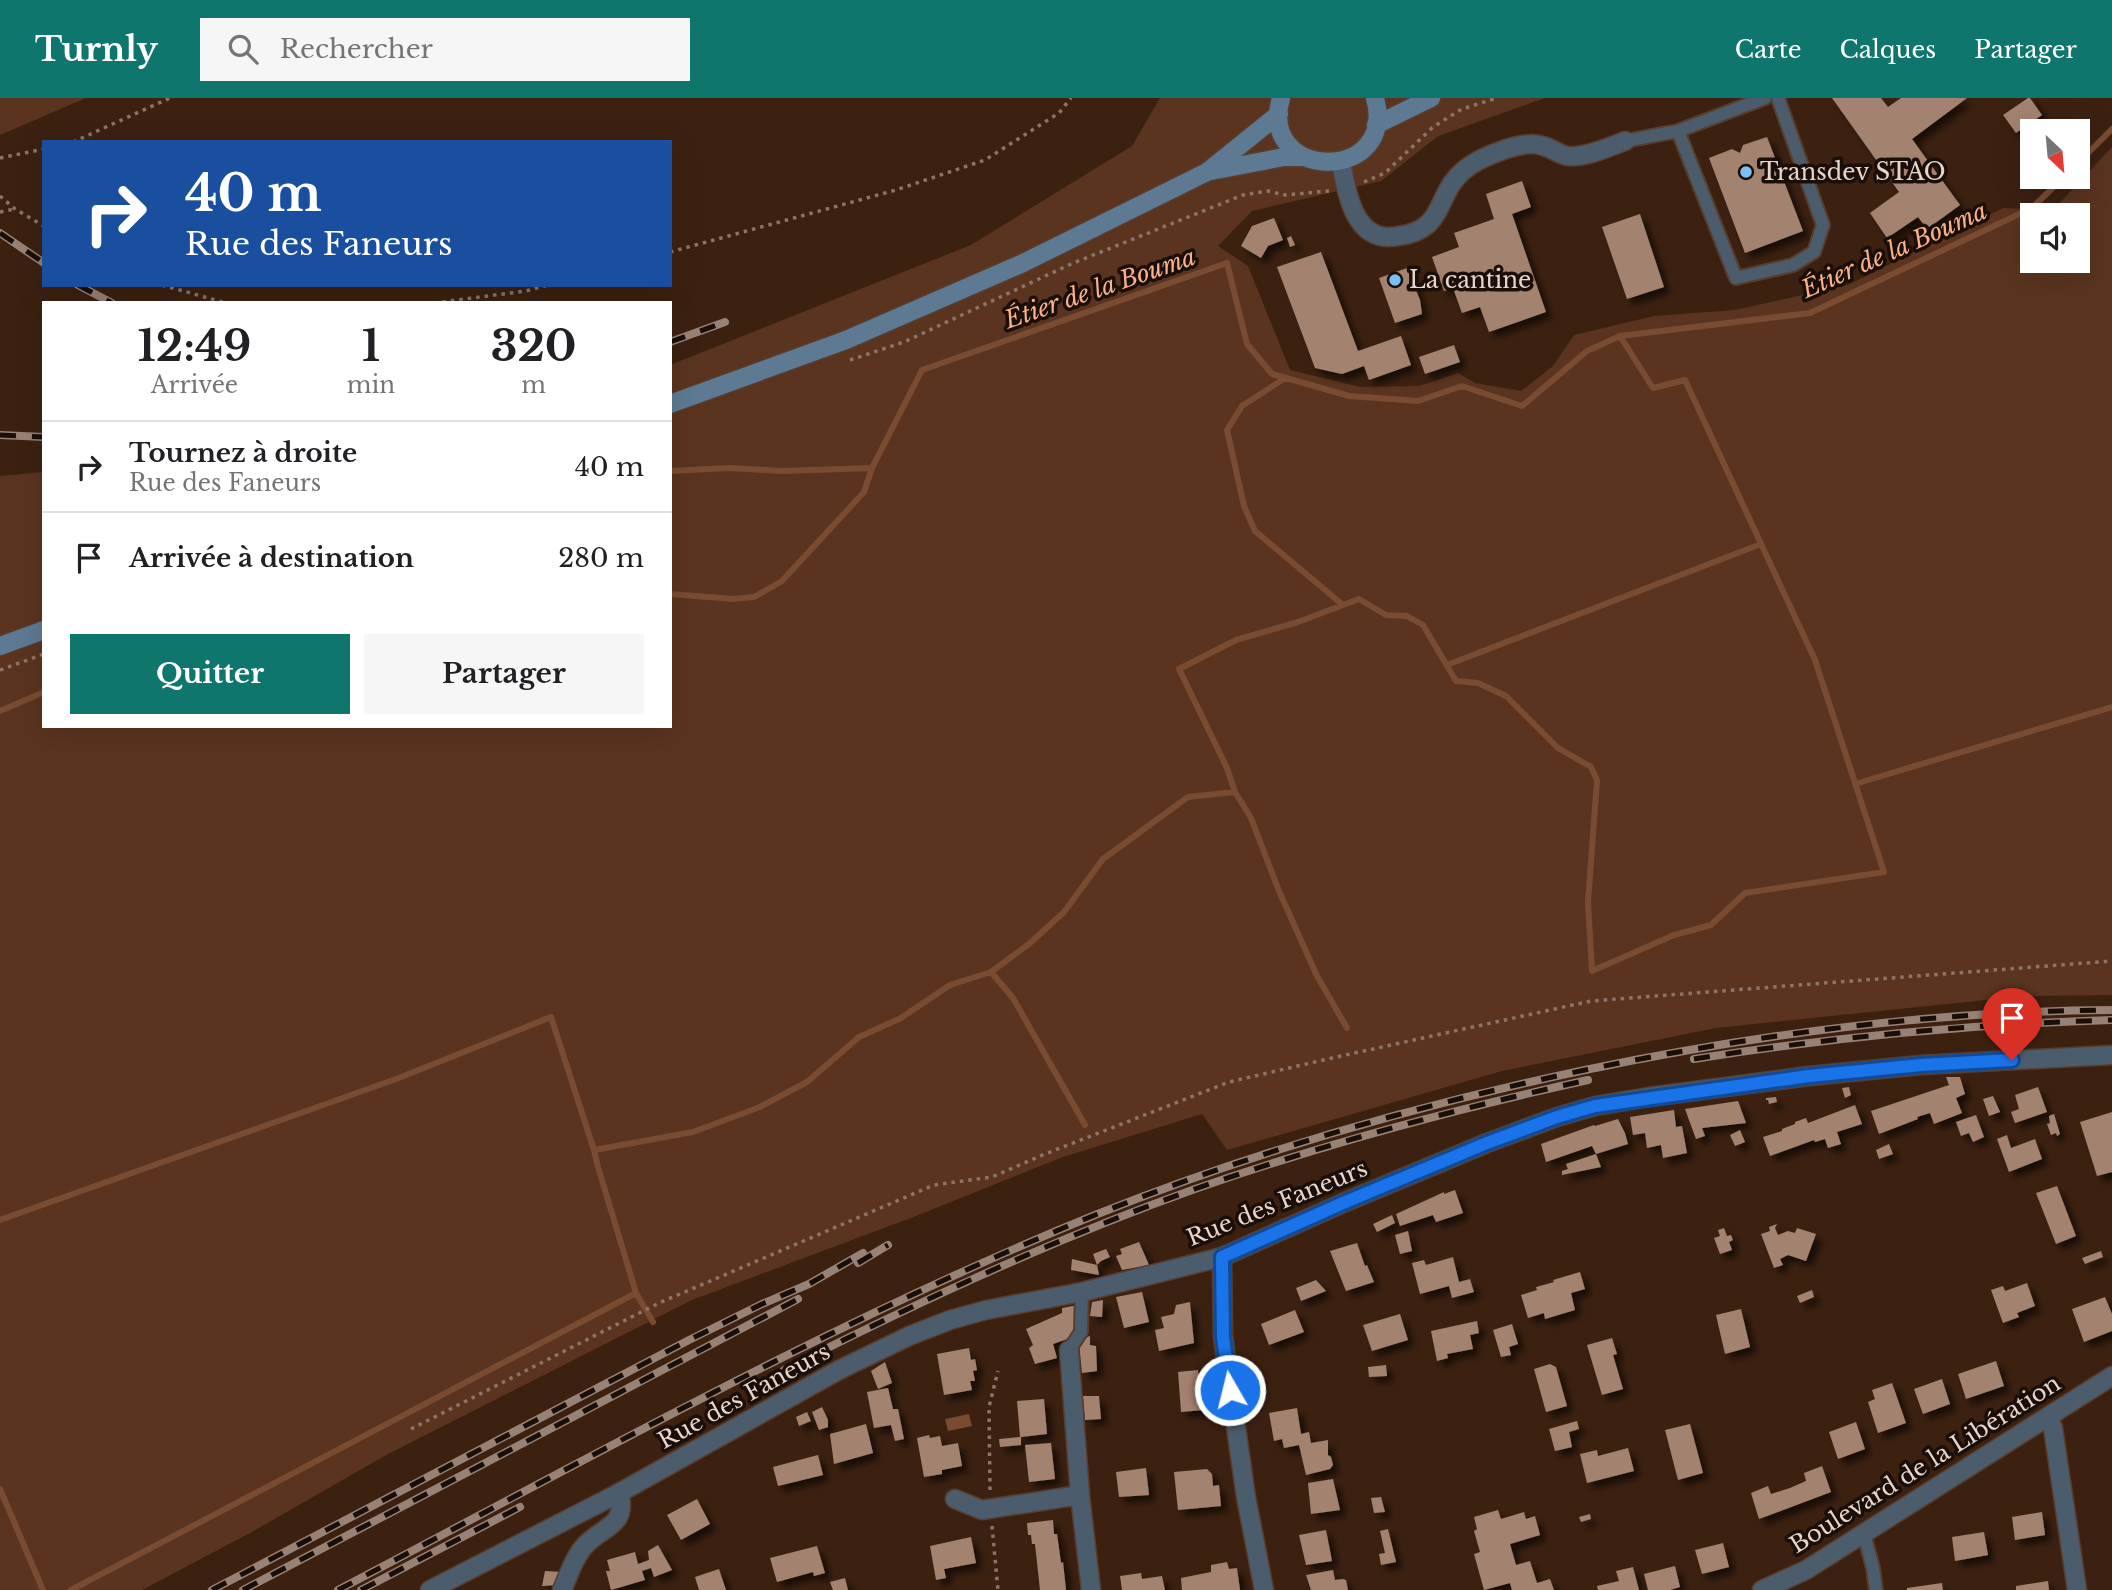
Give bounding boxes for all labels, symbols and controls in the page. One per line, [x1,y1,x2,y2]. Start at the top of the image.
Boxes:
search box [200,18,690,81]
text: Turnly [35,29,158,70]
icon: search [224,30,262,68]
text: Rechercher [280,33,433,65]
text: Carte [1735,35,1801,64]
text: Calques [1839,35,1936,64]
text: Partager [1974,35,2077,64]
north arrow [2020,119,2090,189]
map controls [2020,119,2090,273]
place label: Transdev STAO [1760,158,1946,186]
text: 40 m [185,163,322,224]
marker: Transdev STAO [1738,164,1754,180]
icon: right [70,168,161,259]
water label: Étier de la Bouma [1796,196,1991,304]
button: sound [2020,203,2090,273]
text: Rue des Faneurs [185,224,452,264]
water label: Étier de la Bouma [1000,242,1199,335]
place label: La cantine [1409,266,1531,294]
marker: La cantine [1387,272,1403,288]
text: 12:49 [138,320,251,372]
text: 1 [362,320,380,372]
text: 320 [491,320,576,372]
text: Arrivée [151,371,238,399]
text: min [347,371,395,399]
text: m [521,371,546,399]
text: Tournez à droite [129,437,357,469]
icon: right [70,448,108,486]
text: 40 m [575,451,644,483]
text: Rue des Faneurs [129,469,321,497]
icon: arrive [70,539,108,577]
text: Arrivée à destination [129,542,414,574]
text: 280 m [558,542,644,574]
button: Quitter [70,634,350,714]
button: Partager [364,634,644,714]
pin [1982,988,2042,1060]
icon: arrive [1993,999,2031,1037]
street label: Rue des Faneurs [1183,1154,1371,1252]
street label: Rue des Faneurs [653,1337,835,1455]
position arrow [1193,1353,1267,1427]
street label: Boulevard de la Libération [1785,1369,2066,1559]

